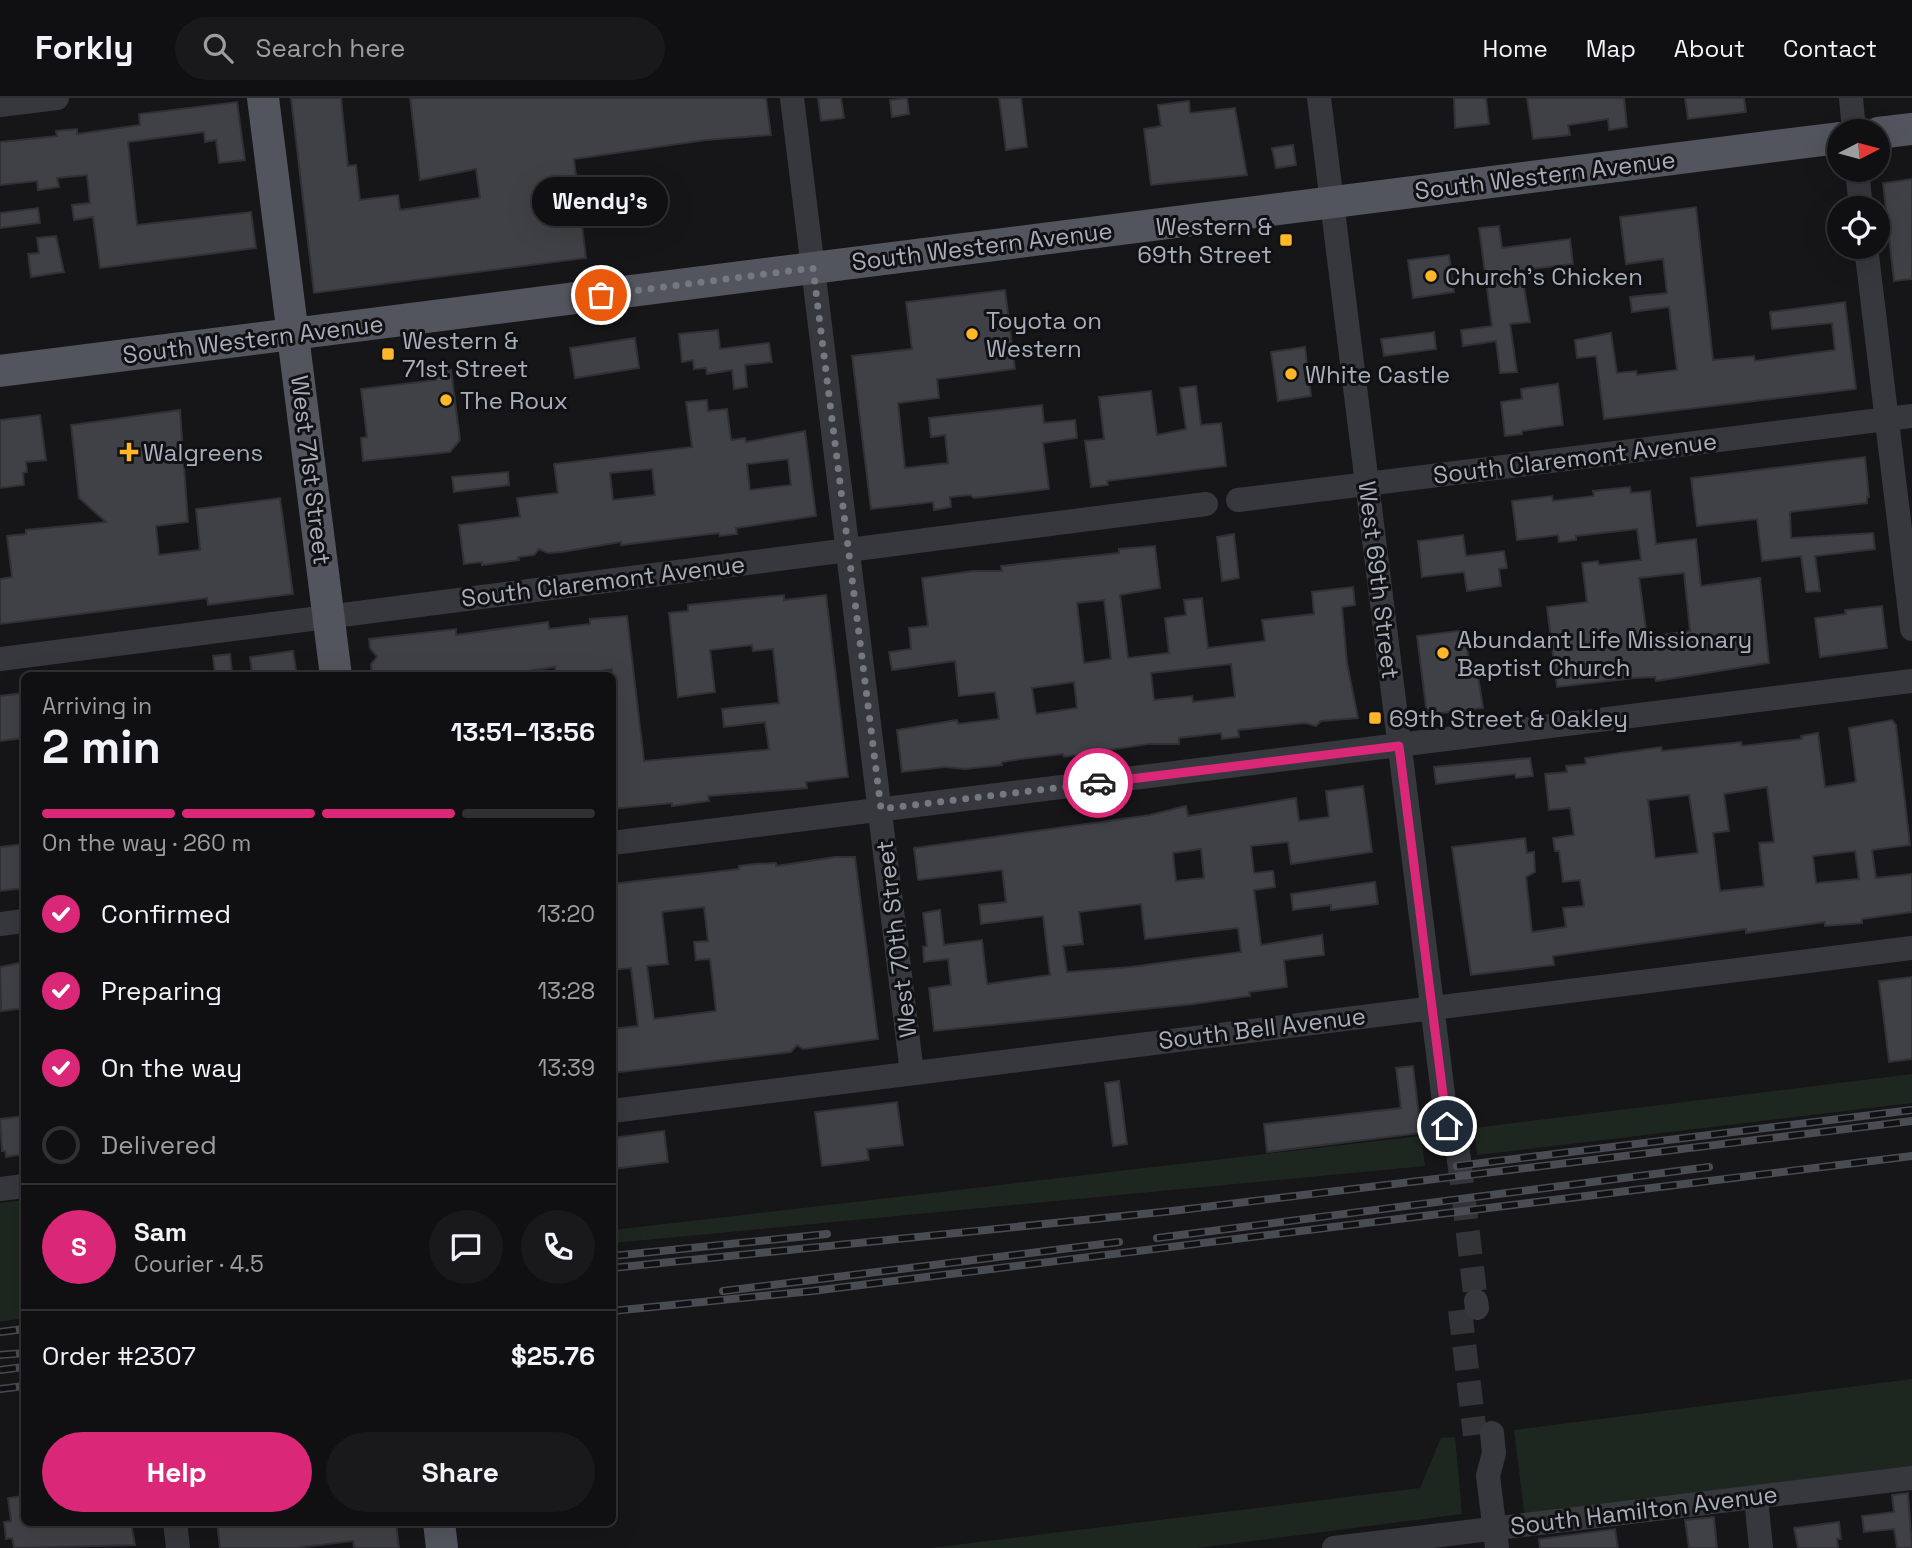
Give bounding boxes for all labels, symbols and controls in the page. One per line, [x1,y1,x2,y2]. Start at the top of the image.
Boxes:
search box [175,17,665,80]
text: Forkly [35,27,133,69]
icon: search [199,29,237,67]
text: Search here [255,31,405,65]
text: Home [1482,33,1548,64]
text: Map [1586,33,1636,64]
text: About [1674,33,1745,64]
text: Contact [1783,33,1877,64]
north arrow [1827,119,1890,182]
map controls [1827,119,1890,259]
street label: South Western Avenue [1413,144,1677,206]
callout: Wendy's [533,176,669,225]
text: Wendy's [552,186,648,216]
button: locate [1827,196,1890,259]
place label: Western & 69th Street [1137,211,1272,270]
street label: South Western Avenue [850,215,1114,277]
marker: Western & 69th Street [1278,232,1294,248]
place label: Church's Chicken [1445,261,1643,292]
pin [571,265,631,325]
marker: Church's Chicken [1423,268,1439,284]
icon: bag [582,276,620,314]
place label: Toyota on Western [986,305,1102,364]
street label: South Western Avenue [121,308,385,370]
place label: Western & 71st Street [402,325,528,384]
marker: Toyota on Western [964,326,980,342]
marker: Western & 71st Street [380,346,396,362]
place label: White Castle [1305,359,1450,390]
marker: White Castle [1283,366,1299,382]
street label: West 71st Street [284,373,338,567]
place label: The Roux [460,385,568,416]
marker: The Roux [438,392,454,408]
street label: South Claremont Avenue [1431,425,1719,491]
place label: Walgreens [143,437,263,468]
marker: Walgreens [121,444,137,460]
street label: West 69th Street [1351,479,1407,681]
street label: South Claremont Avenue [459,548,747,614]
place label: Abundant Life Missionary Baptist Church [1457,624,1752,683]
marker: Abundant Life Missionary Baptist Church [1435,645,1451,661]
text: Arriving in [42,691,152,721]
place label: 69th Street & Oakley [1389,703,1628,734]
marker: 69th Street & Oakley [1367,710,1383,726]
text: 13:51–13:56 [451,715,595,749]
text: 2 min [42,718,161,776]
courier [1063,748,1133,818]
icon: car [1079,764,1117,802]
text: On the way · 260 m [42,828,251,858]
street label: West 70th Street [869,839,923,1039]
icon: check [42,895,80,933]
text: Confirmed [101,897,231,931]
text: 13:20 [537,899,595,929]
icon: check [42,972,80,1010]
text: Preparing [101,974,222,1008]
text: 13:28 [537,976,595,1006]
street label: South Bell Avenue [1157,1000,1367,1056]
icon: check [42,1049,80,1087]
text: On the way [101,1051,242,1085]
text: 13:39 [538,1053,595,1083]
pin [1417,1096,1477,1156]
icon: home [1428,1107,1466,1145]
text: Delivered [101,1128,217,1162]
button: chat [429,1210,503,1284]
button: phone [521,1210,595,1284]
text: Sam [134,1215,187,1249]
text: S [71,1230,87,1264]
text: Courier · 4.5 [134,1249,264,1279]
text: Order #2307 [42,1339,196,1373]
text: $25.76 [511,1339,595,1373]
button: Help [42,1432,312,1512]
button: Share [326,1432,595,1512]
street label: South Hamilton Avenue [1509,1478,1779,1542]

